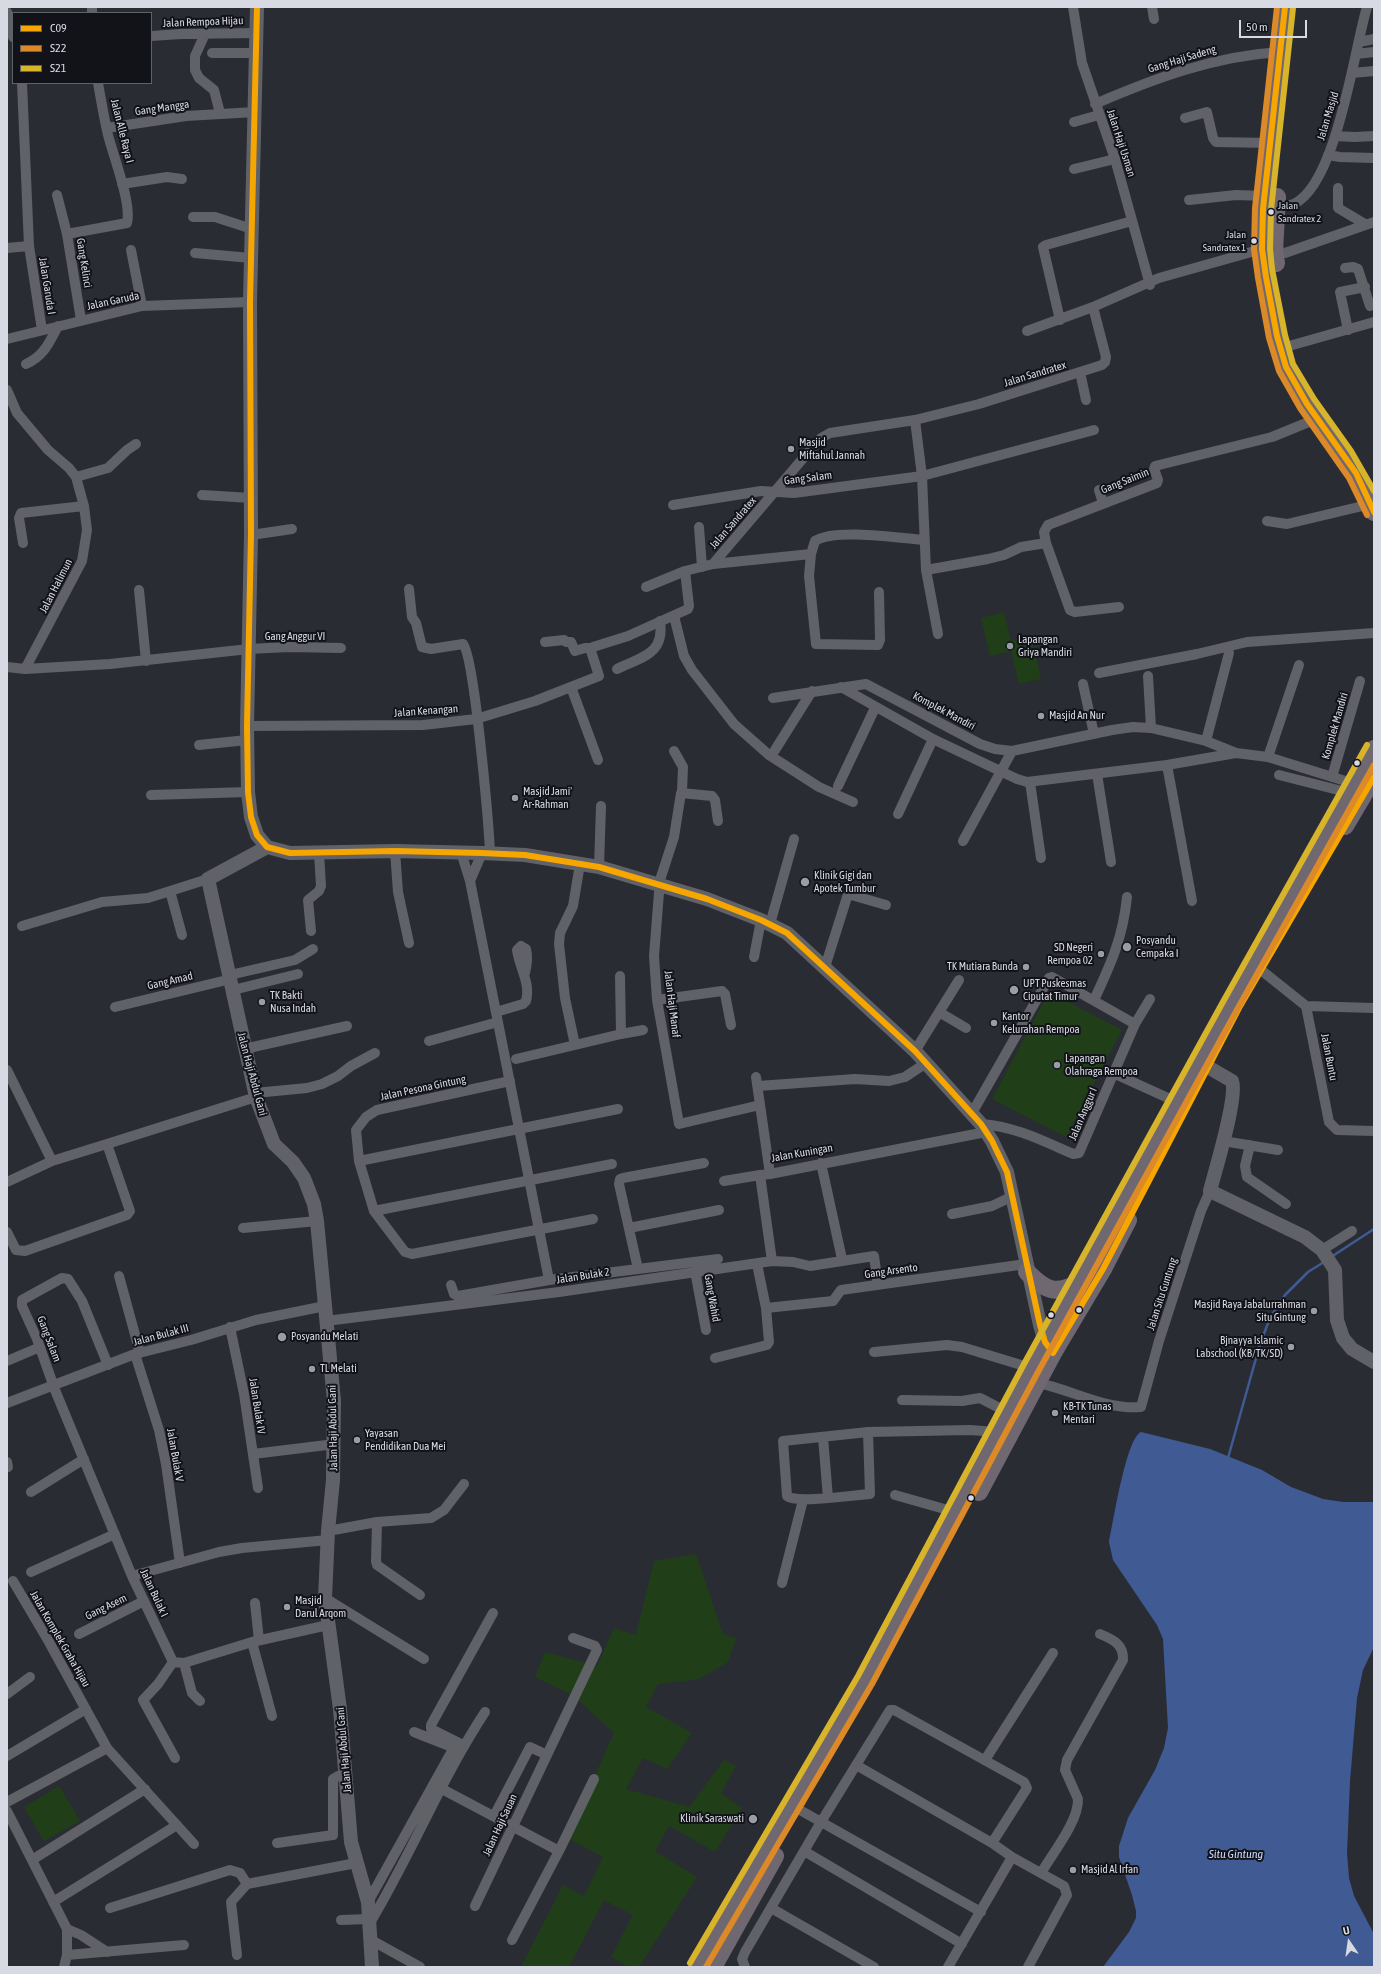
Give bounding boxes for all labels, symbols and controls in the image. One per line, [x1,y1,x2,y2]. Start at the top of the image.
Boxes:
legend [12,12,152,84]
scale bar [1241,12,1309,38]
street label: Jalan Rempoa Hijau [162,14,244,30]
text: 50 m [1246,20,1268,34]
text: C09 [50,21,67,35]
text: S22 [50,41,66,55]
street label: Gang Haji Sadeng [1146,42,1218,76]
text: S21 [50,61,66,75]
street label: Jalan Masjid [1314,90,1342,142]
street label: Jalan Alle Raya I [108,98,136,164]
street label: Gang Mangga [134,98,190,118]
street label: Jalan Haji Usman [1104,108,1138,178]
place label: Jalan Sandratex 2 [1278,200,1321,224]
marker: Jalan Sandratex 2 [1266,207,1276,217]
place label: Jalan Sandratex 1 [1203,229,1246,252]
marker: Jalan Sandratex 1 [1249,236,1259,246]
street label: Gang Kelinci [74,237,94,289]
street label: Jalan Garuda I [36,256,58,316]
street label: Jalan Garuda [86,289,140,313]
street label: Jalan Sandratex [1002,358,1068,390]
place label: Masjid Miftahul Jannah [799,436,865,462]
marker: Masjid Miftahul Jannah [786,444,796,454]
street label: Gang Saimin [1099,465,1151,497]
street label: Gang Salam [783,469,833,487]
street label: Jalan Sandratex [707,494,759,552]
street label: Jalan Halimun [37,557,75,615]
street label: Gang Anggur VI [265,630,325,644]
place label: Lapangan Griya Mandiri [1018,633,1072,659]
marker: Lapangan Griya Mandiri [1005,641,1015,651]
street label: Komplek Mandiri [910,689,978,733]
street label: Komplek Mandiri [1319,691,1351,761]
street label: Jalan Kenangan [393,702,459,720]
place label: Masjid An Nur [1049,709,1104,723]
marker: Masjid An Nur [1036,711,1046,721]
unlabelled marker [1352,758,1362,768]
place label: Masjid Jami' Ar-Rahman [523,785,572,811]
marker: Masjid Jami' Ar-Rahman [510,793,520,803]
place label: Klinik Gigi dan Apotek Tumbur [814,869,875,895]
marker: Klinik Gigi dan Apotek Tumbur [799,876,811,888]
place label: Posyandu Cempaka I [1136,934,1178,960]
place label: SD Negeri Rempoa 02 [1047,941,1093,967]
marker: Posyandu Cempaka I [1121,941,1133,953]
marker: SD Negeri Rempoa 02 [1096,949,1106,959]
place label: TK Mutiara Bunda [947,960,1018,974]
marker: TK Mutiara Bunda [1021,962,1031,972]
street label: Gang Amad [146,969,194,993]
street label: Jalan Haji Manaf [661,970,683,1038]
place label: UPT Puskesmas Ciputat Timur [1023,977,1086,1003]
marker: UPT Puskesmas Ciputat Timur [1008,984,1020,996]
place label: TK Bakti Nusa Indah [270,989,316,1015]
marker: TK Bakti Nusa Indah [257,997,267,1007]
place label: Kantor Kelurahan Rempoa [1002,1010,1080,1036]
marker: Kantor Kelurahan Rempoa [989,1018,999,1028]
street label: Jalan Haji Abdul Gani [235,1031,269,1117]
street label: Jalan Buntu [1318,1032,1340,1082]
place label: Lapangan Olahraga Rempoa [1065,1052,1138,1078]
marker: Lapangan Olahraga Rempoa [1052,1060,1062,1070]
street label: Jalan Pesona Gintung [379,1072,467,1104]
street label: Jalan Anggur I [1066,1085,1100,1143]
street label: Jalan Kuningan [770,1141,834,1165]
street label: Jalan Situ Guntung [1144,1256,1180,1332]
street label: Gang Arsento [864,1261,918,1281]
street label: Jalan Bulak 2 [556,1265,610,1287]
street label: Gang Wahid [701,1273,723,1323]
place label: Masjid Raya Jabalurrahman Situ Gintung [1194,1298,1306,1324]
unlabelled marker [1074,1305,1084,1315]
marker: Masjid Raya Jabalurrahman Situ Gintung [1309,1306,1319,1316]
unlabelled marker [1046,1310,1056,1320]
street label: Gang Salam [34,1314,64,1364]
street label: Jalan Bulak III [132,1321,190,1349]
place label: Posyandu Melati [291,1330,358,1344]
marker: Posyandu Melati [276,1331,288,1343]
place label: Bjnayya Islamic Labschool (KB/TK/SD) [1196,1334,1283,1360]
marker: Bjnayya Islamic Labschool (KB/TK/SD) [1286,1342,1296,1352]
place label: TL Melati [320,1362,357,1376]
marker: TL Melati [307,1364,317,1374]
street label: Jalan Bulak IV [246,1377,268,1435]
street label: Jalan Haji Abdul Gani [326,1385,340,1471]
place label: KB-TK Tunas Mentari [1063,1400,1111,1426]
marker: KB-TK Tunas Mentari [1050,1408,1060,1418]
street label: Jalan Bulak V [164,1427,186,1483]
place label: Yayasan Pendidikan Dua Mei [365,1427,446,1453]
marker: Yayasan Pendidikan Dua Mei [352,1435,362,1445]
unlabelled marker [966,1493,976,1503]
street label: Jalan Bulak I [137,1567,171,1619]
street label: Jalan Komplek Graha Hijau [27,1589,93,1689]
street label: Gang Asem [83,1591,129,1623]
place label: Masjid Darul Arqom [295,1594,346,1620]
marker: Masjid Darul Arqom [282,1602,292,1612]
street label: Jalan Haji Abdul Gani [334,1707,354,1793]
street label: Jalan Haji Sauan [480,1792,520,1858]
place label: Klinik Saraswati [680,1812,744,1826]
marker: Klinik Saraswati [747,1813,759,1825]
water label: Situ Gintung [1209,1847,1263,1861]
place label: Masjid Al Irfan [1081,1863,1138,1877]
marker: Masjid Al Irfan [1068,1865,1078,1875]
north arrow [1329,1922,1369,1962]
text: U [1342,1924,1351,1937]

